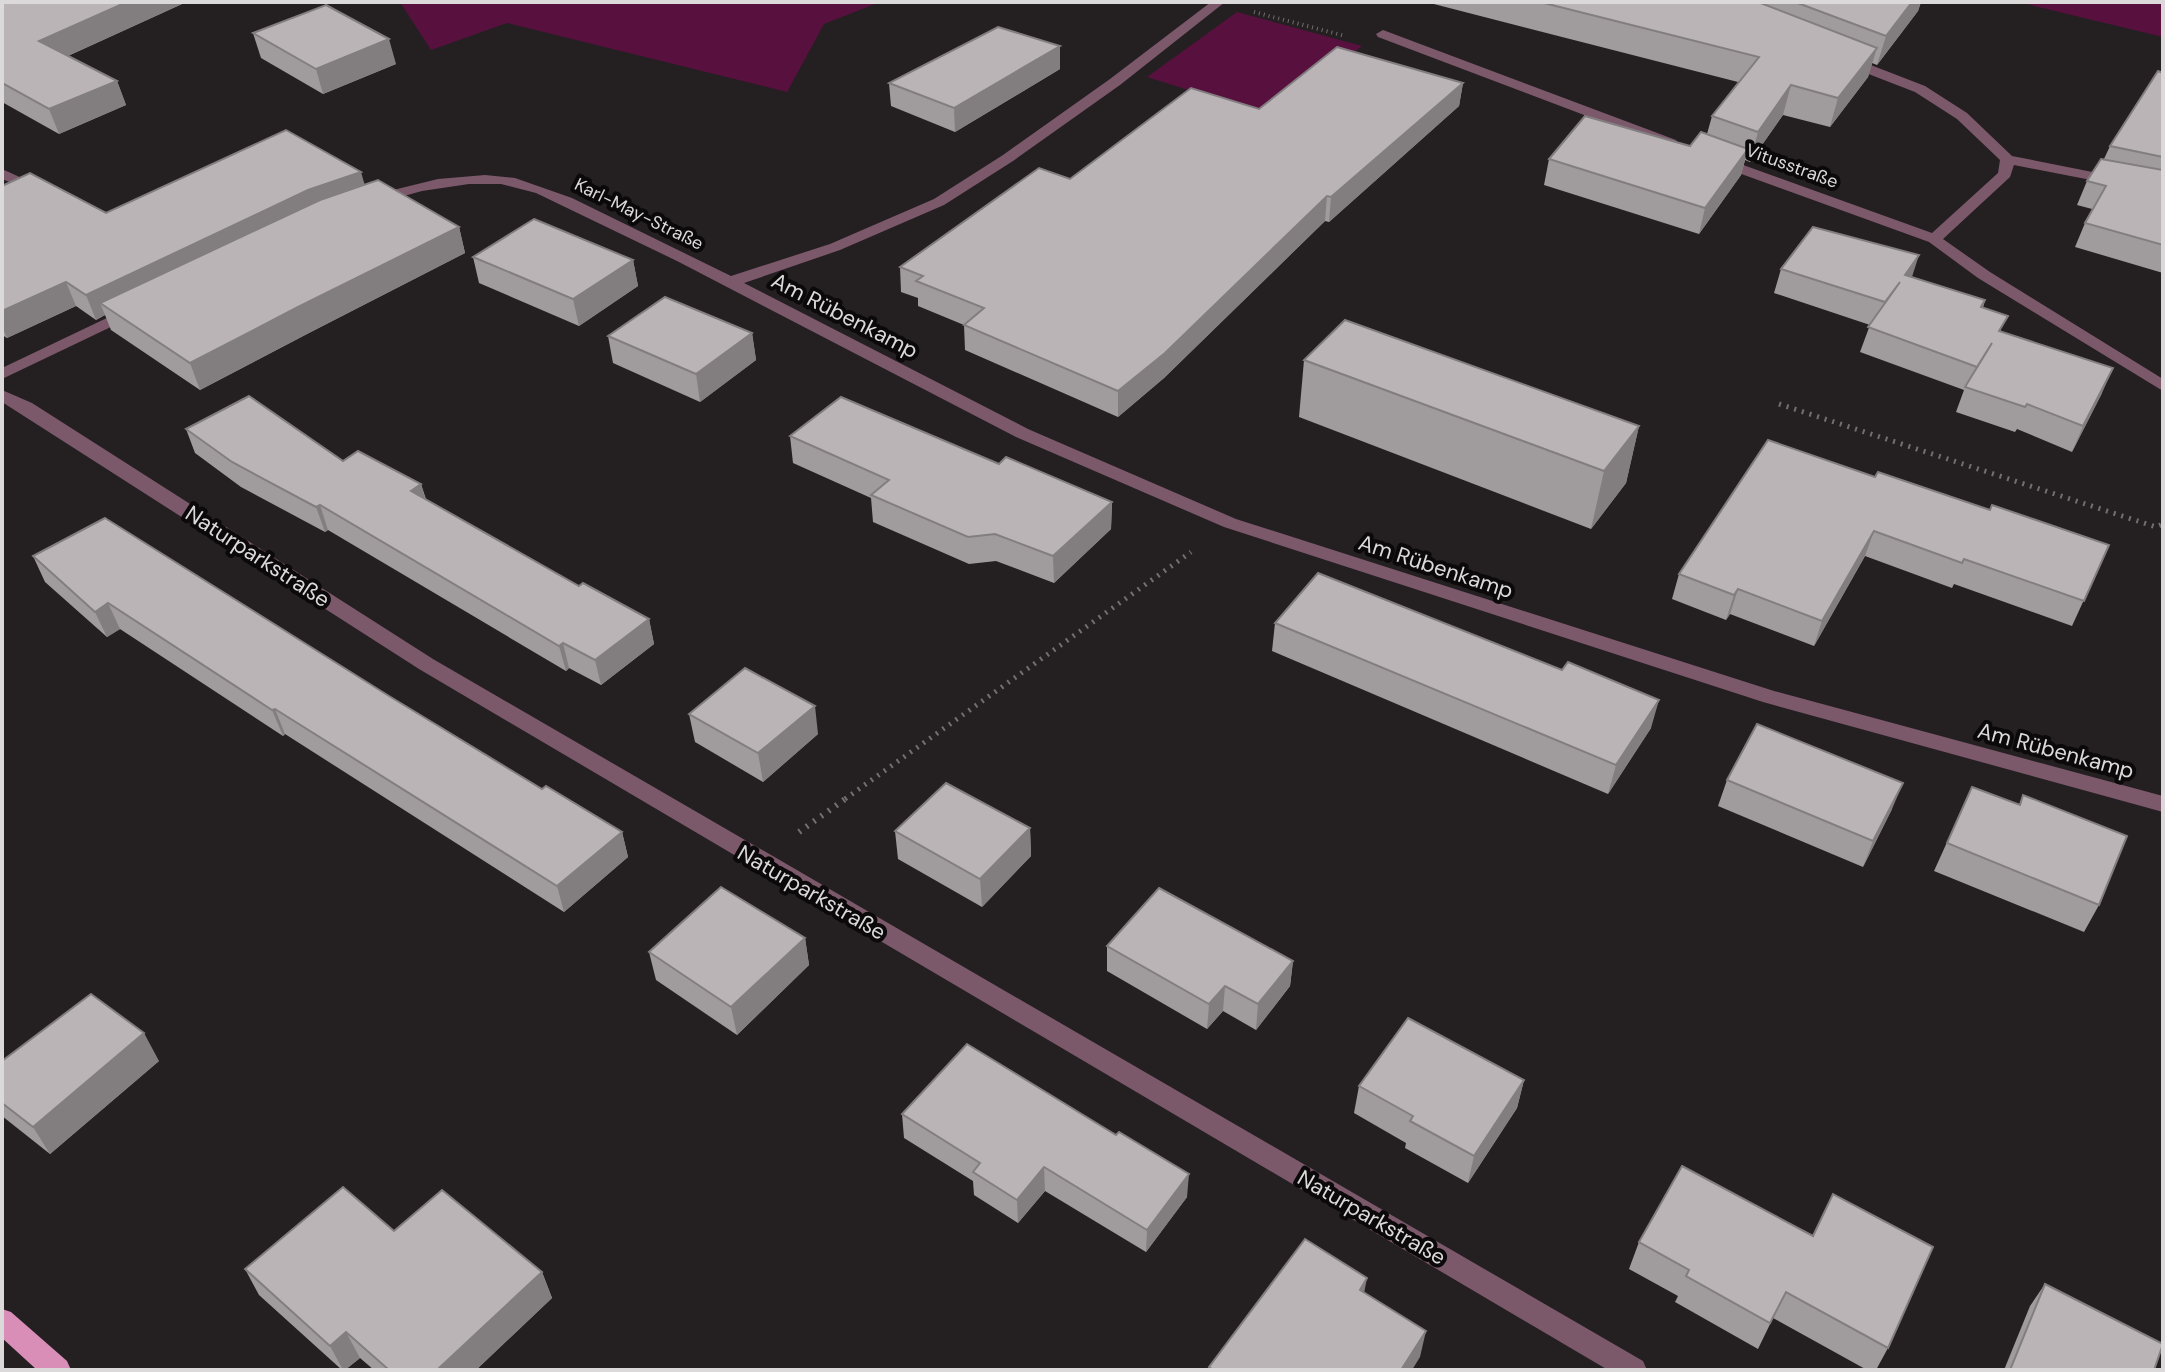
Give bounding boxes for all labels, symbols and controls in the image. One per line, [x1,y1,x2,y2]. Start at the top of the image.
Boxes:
street label: Vitusstraße [1742,138,1842,194]
street label: Karl-May-Straße [571,172,707,256]
street label: Am Rübenkamp [766,266,923,365]
street label: Naturparkstraße [180,499,335,614]
street label: Am Rübenkamp [1355,528,1517,605]
street label: Am Rübenkamp [1974,716,2137,785]
street label: Naturparkstraße [732,838,891,947]
street label: Naturparkstraße [1292,1163,1451,1272]

